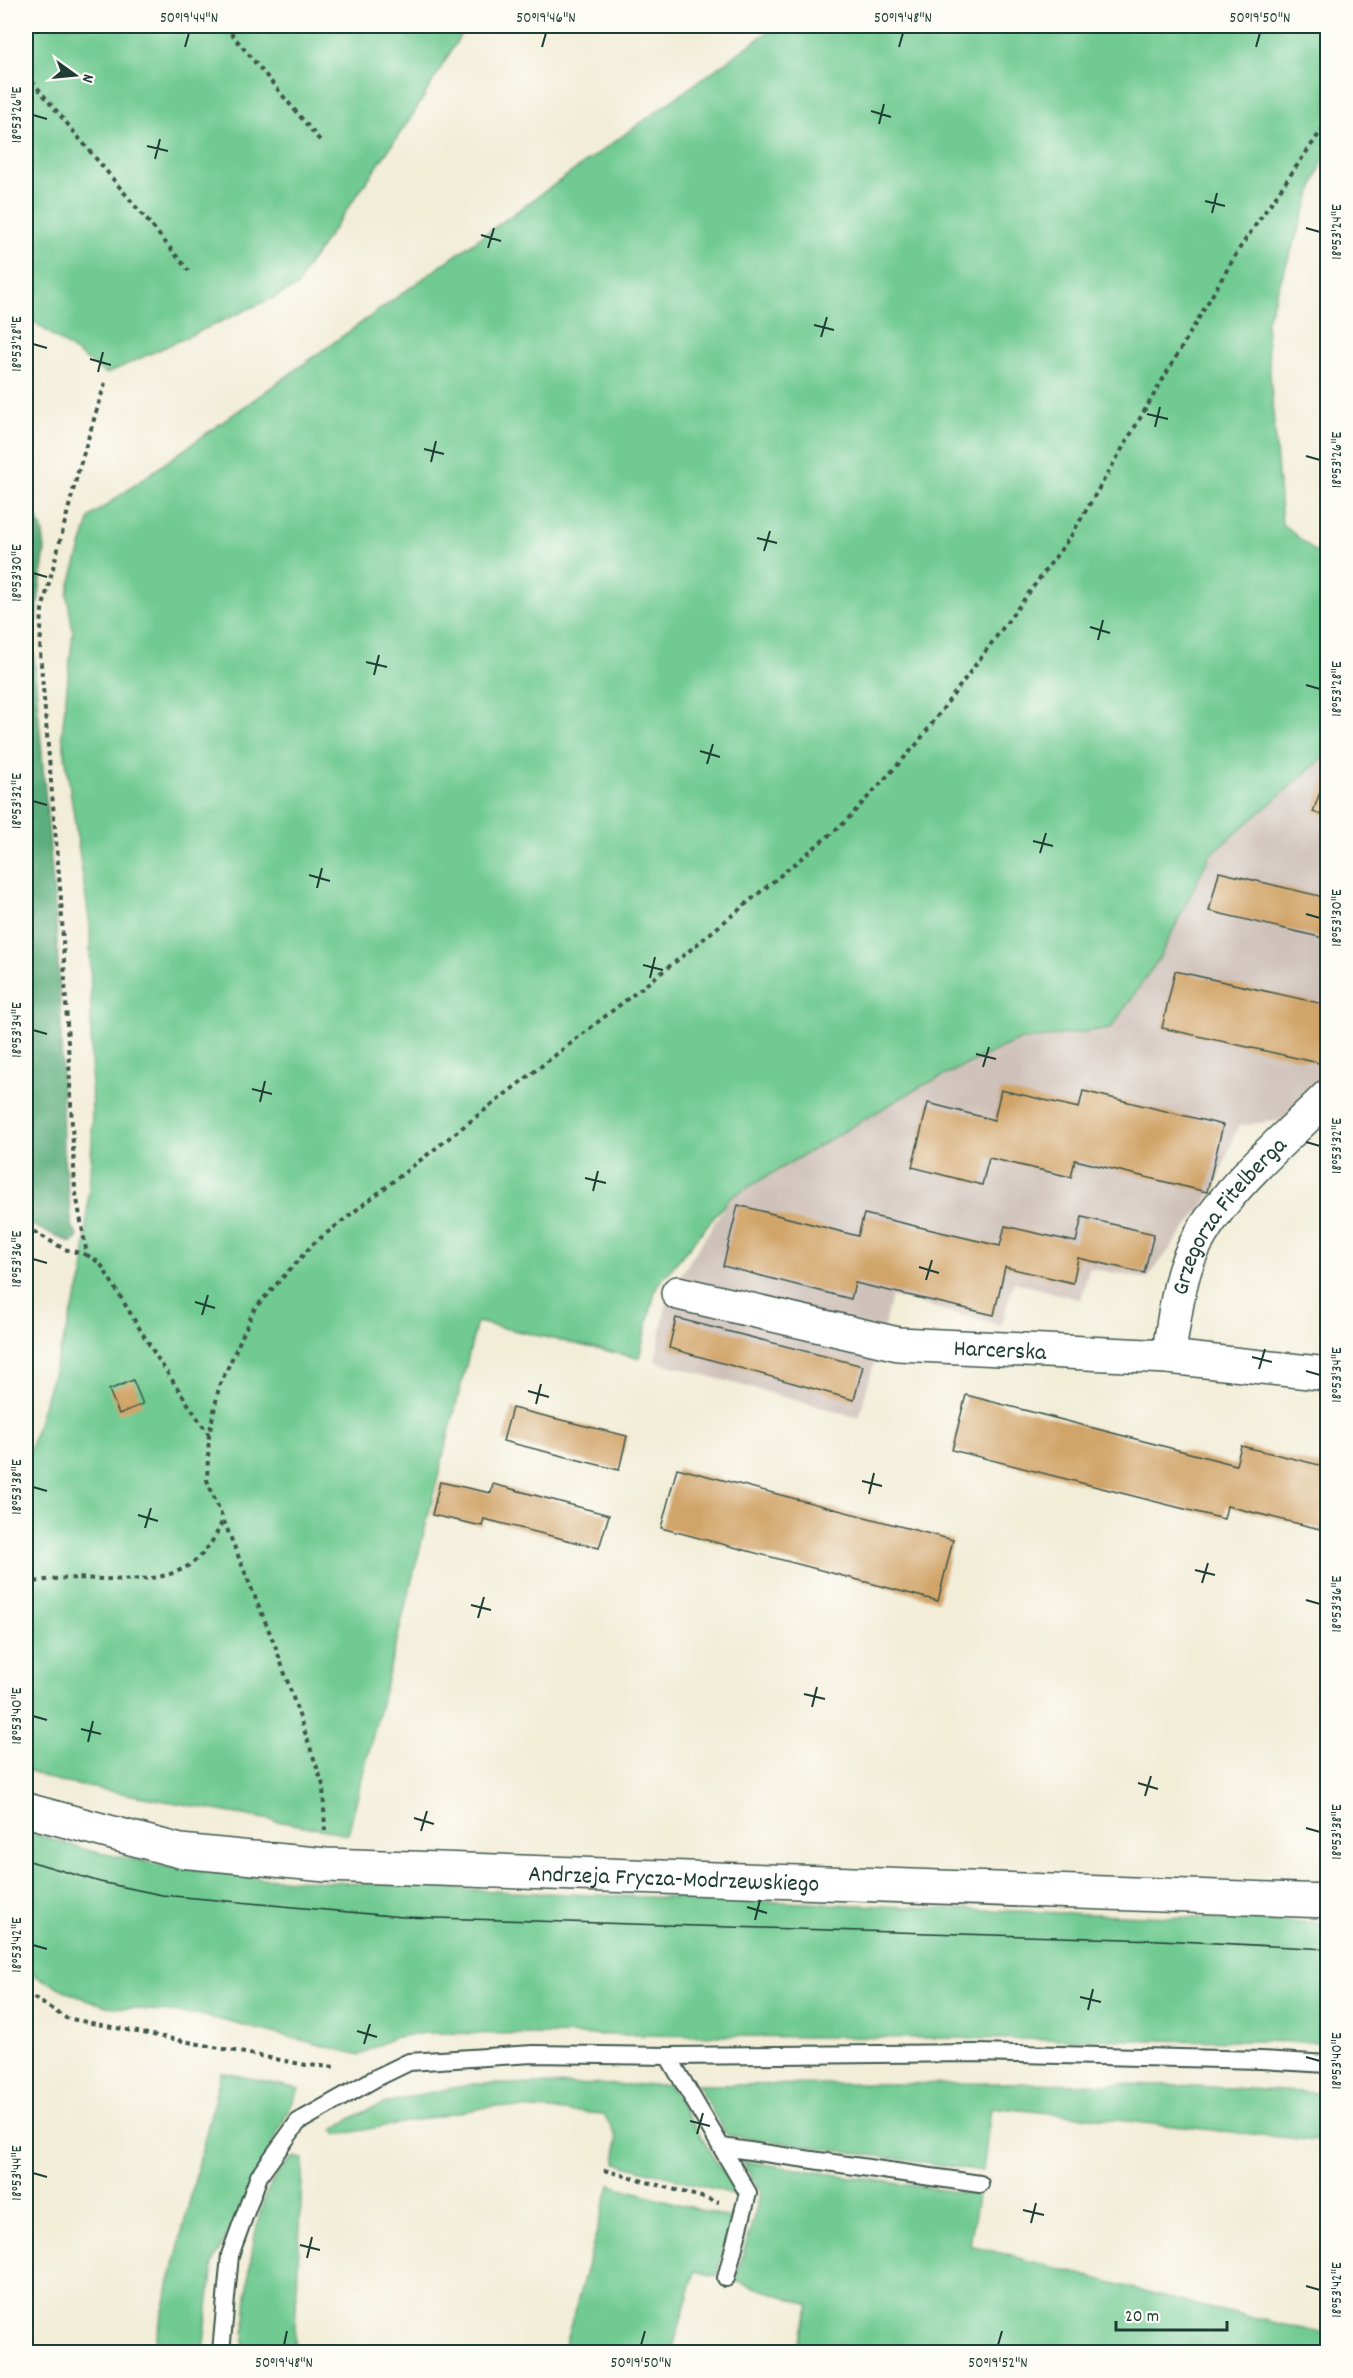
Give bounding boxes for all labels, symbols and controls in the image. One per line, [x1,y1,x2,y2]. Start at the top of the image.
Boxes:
text: 50°19'44"N [160,8,218,30]
text: 50°19'46"N [516,8,576,30]
text: 50°19'48"N [874,8,932,30]
text: 50°19'50"N [1230,8,1290,30]
north arrow [45,45,105,105]
text: N [75,71,99,85]
text: 18°53'26"E [7,86,29,143]
text: 18°53'24"E [1327,204,1349,260]
text: 18°53'28"E [7,316,29,372]
text: 18°53'26"E [1327,431,1349,488]
text: 18°53'30"E [7,544,29,602]
text: 18°53'28"E [1327,661,1349,717]
text: 18°53'32"E [7,773,29,829]
text: 18°53'30"E [1327,889,1349,947]
text: 18°53'34"E [7,1002,29,1058]
text: 18°53'32"E [1327,1118,1349,1174]
street label: Grzegorza Fitelberga [1165,1130,1296,1299]
text: 18°53'36"E [7,1230,29,1287]
street label: Harcerska [953,1333,1048,1371]
text: 18°53'34"E [1327,1347,1349,1403]
text: 18°53'38"E [7,1459,29,1515]
text: 18°53'36"E [1327,1575,1349,1632]
text: 18°53'40"E [7,1687,29,1745]
text: 18°53'38"E [1327,1804,1349,1860]
street label: Andrzeja Frycza-Modrzewskiego [528,1858,820,1903]
text: 18°53'42"E [7,1917,29,1973]
text: 18°53'40"E [1327,2032,1349,2090]
text: 18°53'44"E [7,2145,29,2201]
text: 18°53'42"E [1327,2262,1349,2318]
scale bar [1116,2294,1227,2332]
text: 20 m [1125,2305,1159,2330]
text: 50°19'48"N [255,2353,313,2375]
text: 50°19'50"N [611,2353,671,2375]
text: 50°19'52"N [968,2353,1028,2375]

